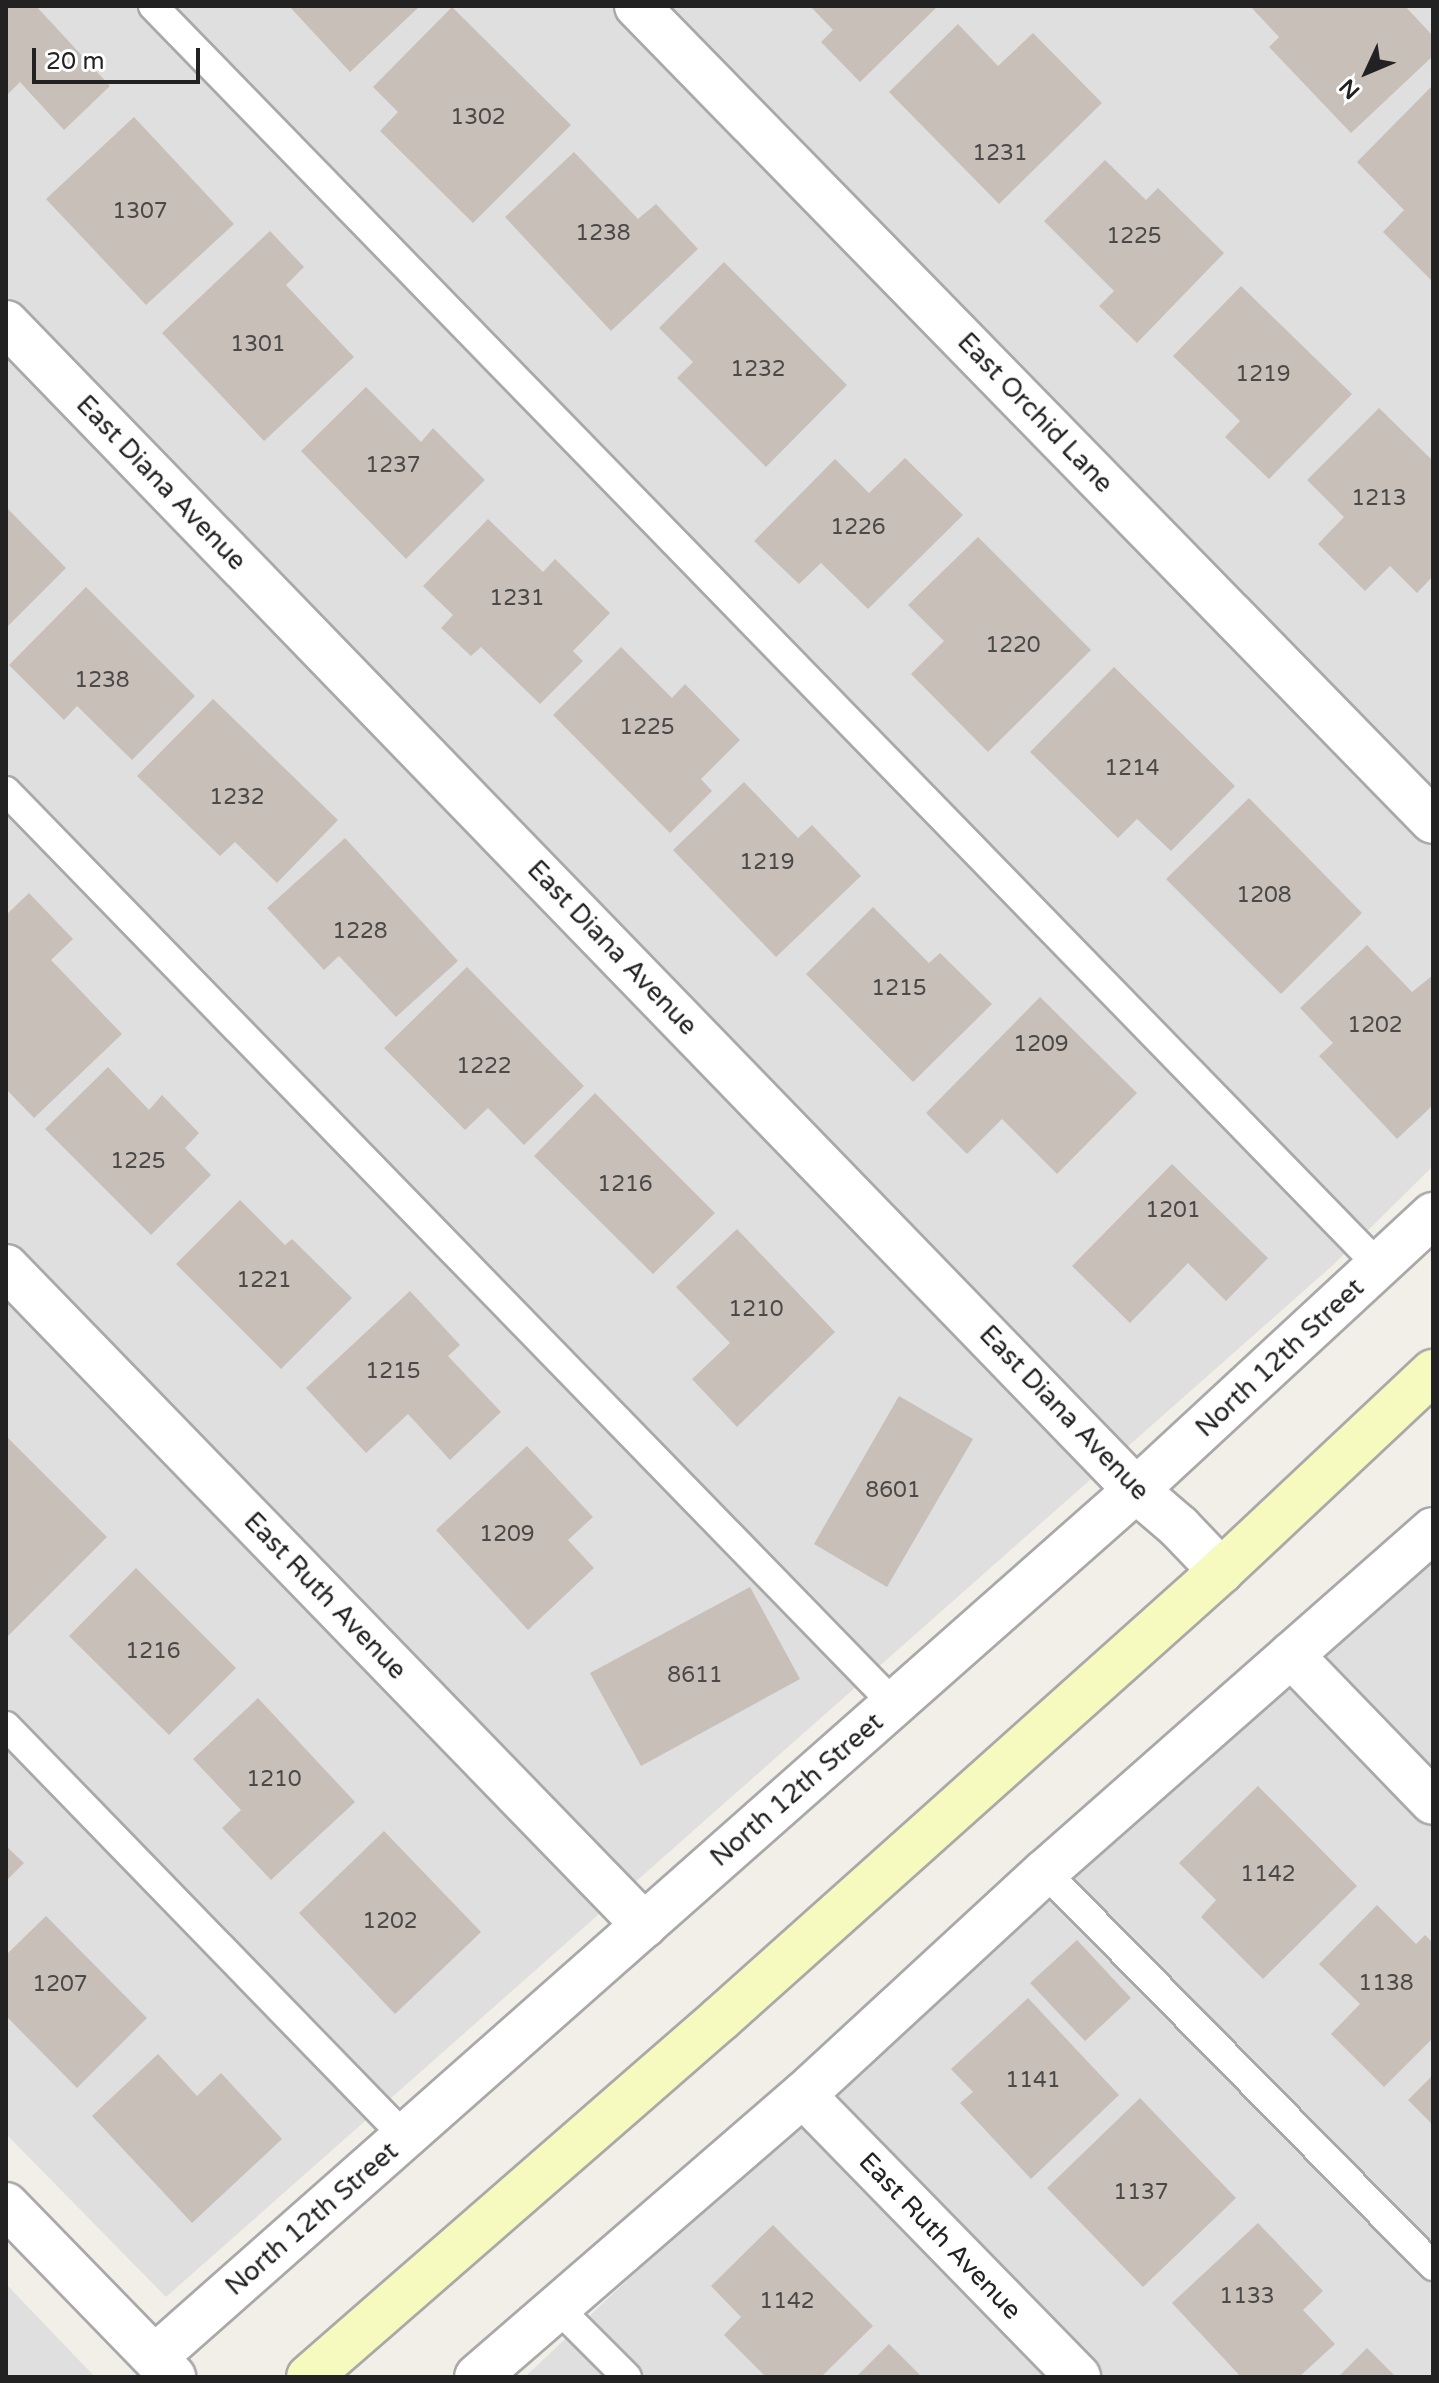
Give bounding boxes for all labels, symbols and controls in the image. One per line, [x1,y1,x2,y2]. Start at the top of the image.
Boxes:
scale bar [36,32,204,82]
north arrow [1327,32,1407,112]
text: 20 m [46,47,104,76]
text: N [1334,73,1365,104]
house number: 1302 [450,105,506,131]
house number: 1231 [972,141,1028,167]
house number: 1307 [112,199,168,225]
house number: 1238 [575,221,631,247]
house number: 1225 [1106,224,1162,250]
street label: East Orchid Lane [951,327,1119,499]
house number: 1301 [230,332,286,358]
house number: 1232 [730,357,786,383]
house number: 1219 [1235,362,1291,388]
street label: East Diana Avenue [70,389,252,577]
house number: 1237 [365,453,421,479]
house number: 1213 [1351,486,1407,512]
house number: 1226 [830,515,886,541]
house number: 1231 [489,586,545,612]
house number: 1220 [985,633,1041,659]
house number: 1238 [74,668,130,694]
house number: 1225 [619,715,675,741]
house number: 1214 [1104,756,1160,782]
house number: 1232 [209,785,265,811]
house number: 1219 [739,850,795,876]
street label: East Diana Avenue [521,854,703,1042]
house number: 1208 [1236,883,1292,909]
house number: 1228 [332,919,388,945]
house number: 1215 [871,976,927,1002]
house number: 1202 [1347,1013,1403,1039]
house number: 1209 [1013,1032,1069,1058]
house number: 1222 [456,1054,512,1080]
house number: 1225 [110,1149,166,1175]
house number: 1216 [597,1172,653,1198]
house number: 1201 [1145,1198,1201,1224]
house number: 1221 [236,1268,292,1294]
street label: North 12th Street [1190,1272,1370,1444]
house number: 1210 [728,1297,784,1323]
street label: East Diana Avenue [973,1319,1155,1507]
house number: 1215 [365,1359,421,1385]
house number: 8601 [865,1478,921,1504]
street label: East Ruth Avenue [237,1506,413,1686]
house number: 1209 [479,1522,535,1548]
house number: 1216 [125,1639,181,1665]
house number: 8611 [667,1663,723,1689]
street label: North 12th Street [704,1707,890,1873]
house number: 1210 [246,1767,302,1793]
house number: 1142 [1240,1862,1296,1888]
house number: 1202 [362,1909,418,1935]
house number: 1138 [1358,1971,1414,1997]
house number: 1207 [32,1972,88,1998]
house number: 1141 [1005,2068,1061,2094]
street label: North 12th Street [219,2136,405,2302]
street label: East Ruth Avenue [852,2146,1028,2326]
house number: 1137 [1113,2180,1169,2206]
house number: 1133 [1219,2284,1275,2310]
house number: 1142 [759,2289,815,2315]

